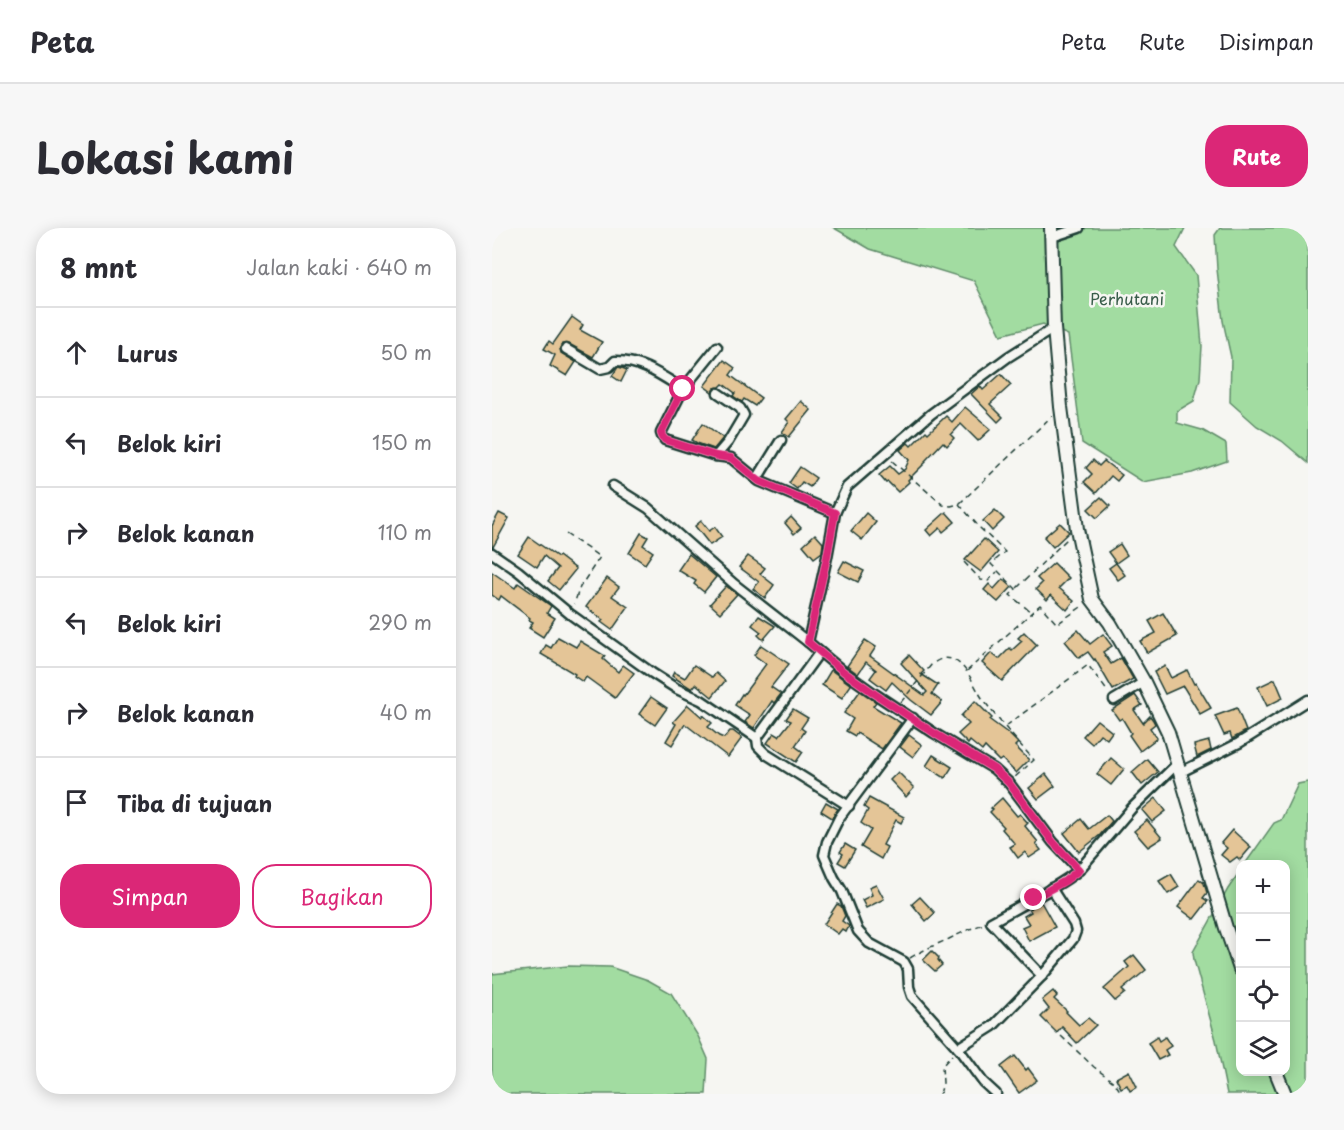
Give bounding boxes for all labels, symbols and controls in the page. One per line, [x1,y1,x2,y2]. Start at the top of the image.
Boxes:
text: Peta [30,20,95,63]
text: Peta [1061,25,1106,57]
text: Rute [1139,25,1185,57]
text: Disimpan [1218,25,1314,57]
text: Lokasi kami [36,125,294,188]
button: Rute [1205,125,1308,187]
text: 8 mnt [60,248,137,287]
text: Jalan kaki · 640 m [246,252,432,282]
park label: Perhutani [1090,286,1164,310]
icon: ahead [60,336,93,369]
text: Lurus [117,336,178,369]
text: 50 m [380,337,432,367]
route start [669,375,695,401]
icon: left [60,426,93,459]
text: Belok kiri [117,426,221,459]
text: 150 m [372,427,432,457]
icon: right [60,516,93,549]
text: Belok kanan [117,516,254,549]
text: 110 m [378,517,432,547]
icon: left [60,606,93,639]
text: Belok kiri [117,606,221,639]
text: 290 m [368,607,432,637]
icon: right [60,696,93,729]
text: Belok kanan [117,696,254,729]
text: 40 m [380,697,432,727]
icon: arrive [60,786,93,819]
text: Tiba di tujuan [117,786,272,819]
map controls [1236,860,1290,1076]
button: + [1236,860,1290,914]
button: Simpan [60,864,240,928]
button: Bagikan [252,864,432,928]
route end [1020,884,1046,910]
button: − [1236,914,1290,968]
button: locate [1236,968,1290,1022]
button: layers [1236,1022,1290,1076]

